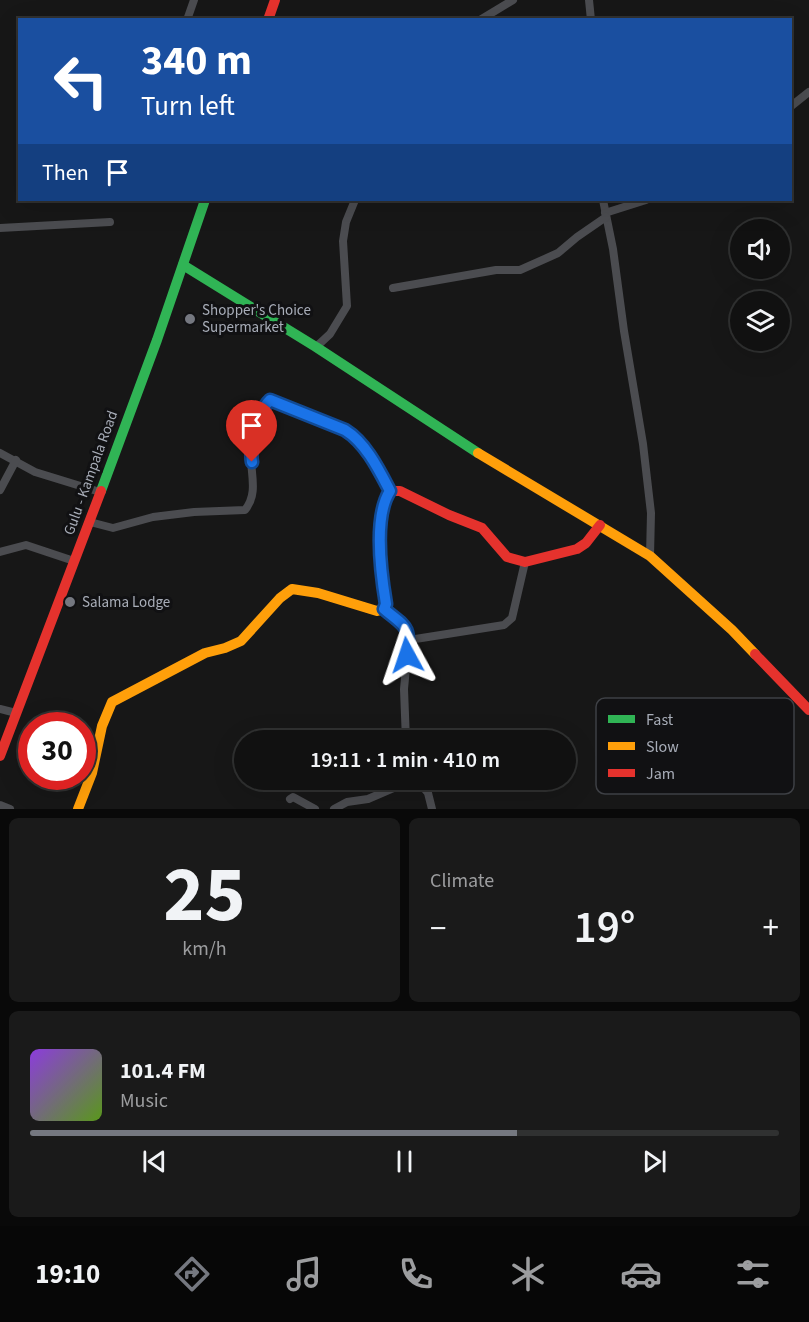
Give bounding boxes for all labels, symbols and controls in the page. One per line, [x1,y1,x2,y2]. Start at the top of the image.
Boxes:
text: 340 m [141,31,252,91]
icon: left [42,42,120,120]
text: Turn left [141,87,235,126]
icon: arrive [101,156,134,189]
text: Then [42,157,89,189]
map controls [730,219,790,351]
button: sound [730,219,790,279]
button: layers [730,291,790,351]
place label: Shopper's Choice Supermarket [202,300,311,338]
marker: Shopper's Choice Supermarket [183,312,197,326]
pin [226,400,277,462]
street label: Gulu - Kampala Road [59,408,123,538]
icon: arrive [235,409,268,442]
place label: Salama Lodge [82,592,170,613]
marker: Salama Lodge [63,595,77,609]
position arrow [375,623,439,687]
legend [596,698,794,794]
text: Fast [646,709,674,731]
speed limit sign: 30 [18,712,96,790]
text: Slow [646,736,679,758]
text: 19:11 · 1 min · 410 m [310,744,500,776]
text: Jam [646,763,675,785]
text: 25 [163,840,246,951]
text: Climate [430,867,494,895]
text: 19° [574,896,635,960]
text: − [430,905,446,952]
text: + [763,905,779,952]
text: km/h [182,935,227,963]
text: 101.4 FM [120,1055,206,1087]
text: Music [120,1087,168,1115]
icon: previous [138,1145,171,1178]
icon: pause [388,1145,421,1178]
icon: next [638,1145,671,1178]
icon: directions [171,1253,213,1295]
icon: music [283,1253,325,1295]
icon: phone [395,1253,437,1295]
icon: climate [507,1253,549,1295]
icon: car [620,1253,662,1295]
icon: filters [732,1253,774,1295]
text: 19:10 [35,1255,100,1294]

